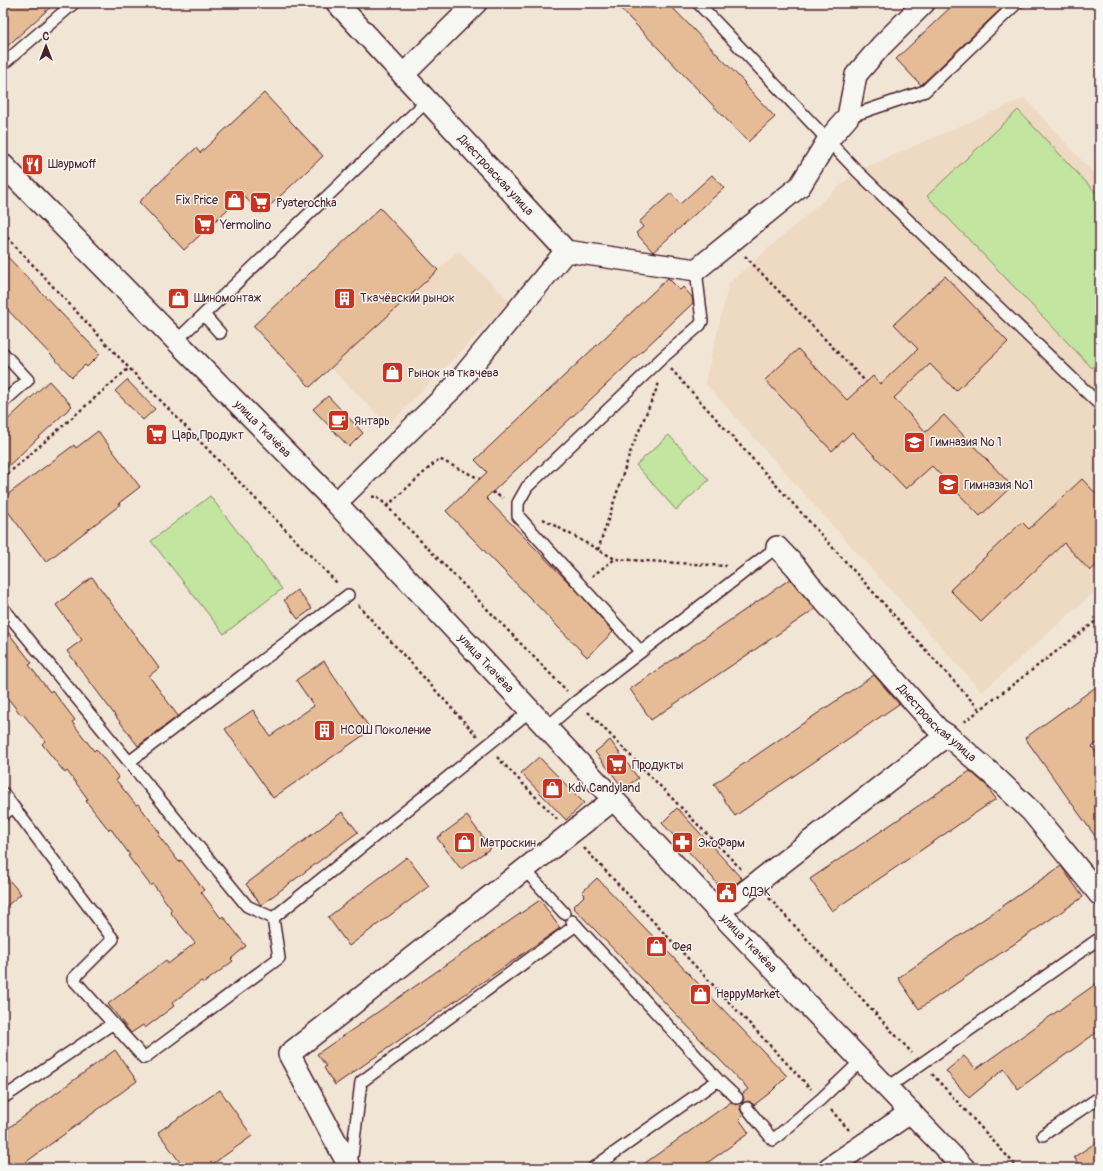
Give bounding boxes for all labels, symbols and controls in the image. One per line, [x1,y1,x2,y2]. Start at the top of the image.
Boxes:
north arrow [26,26,66,66]
text: С [43,30,50,43]
street label: Днестровская улица [454,131,537,219]
restaurant icon: Шаурмоff [20,151,46,177]
place label: Шаурмоff [48,157,97,172]
shop icon: Fix Price [221,187,247,213]
supermarket icon: Pyaterochka [248,190,274,216]
place label: Fix Price [175,193,218,208]
place label: Pyaterochka [276,196,337,211]
supermarket icon: Yermolino [192,212,218,238]
place label: Yermolino [219,218,272,233]
shop icon: Шиномонтаж [165,285,191,311]
building icon: Ткачёвский рынок [332,285,358,311]
place label: Шиномонтаж [194,291,262,306]
place label: Ткачёвский рынок [360,291,455,306]
shop icon: Рынок на ткачева [379,360,405,386]
place label: Рынок на ткачева [408,366,499,381]
street label: улица Ткачёва [230,396,294,461]
cafe icon: Янтарь [325,408,351,434]
place label: Янтарь [354,414,390,429]
supermarket icon: Царь Продукт [144,422,170,448]
place label: Царь Продукт [172,428,244,443]
school or university icon: Гимназия № 1 [902,429,928,455]
place label: Гимназия № 1 [930,435,1002,450]
school or university icon: Гимназия №1 [935,472,961,498]
place label: Гимназия №1 [964,478,1033,493]
street label: улица Ткачёва [454,630,517,696]
street label: Днестровская улица [893,681,980,765]
building icon: НСОШ Поколение [312,717,338,743]
place label: НСОШ Поколение [340,723,431,738]
supermarket icon: Продукты [604,752,630,778]
place label: Продукты [632,758,684,773]
shop icon: Kdv Candyland [540,775,566,801]
place label: Kdv Candyland [568,781,640,796]
shop icon: Матроскин [451,830,477,856]
pharmacy icon: ЭкоФарм [670,830,696,856]
place label: Матроскин [480,836,536,851]
place label: ЭкоФарм [698,836,745,851]
public building icon: СДЭК [713,879,739,905]
place label: СДЭК [742,885,771,900]
street label: улица Ткачёва [716,911,780,976]
shop icon: Фея [643,934,669,960]
place label: Фея [672,940,692,955]
shop icon: HappyMarket [688,981,714,1007]
place label: HappyMarket [716,987,780,1002]

